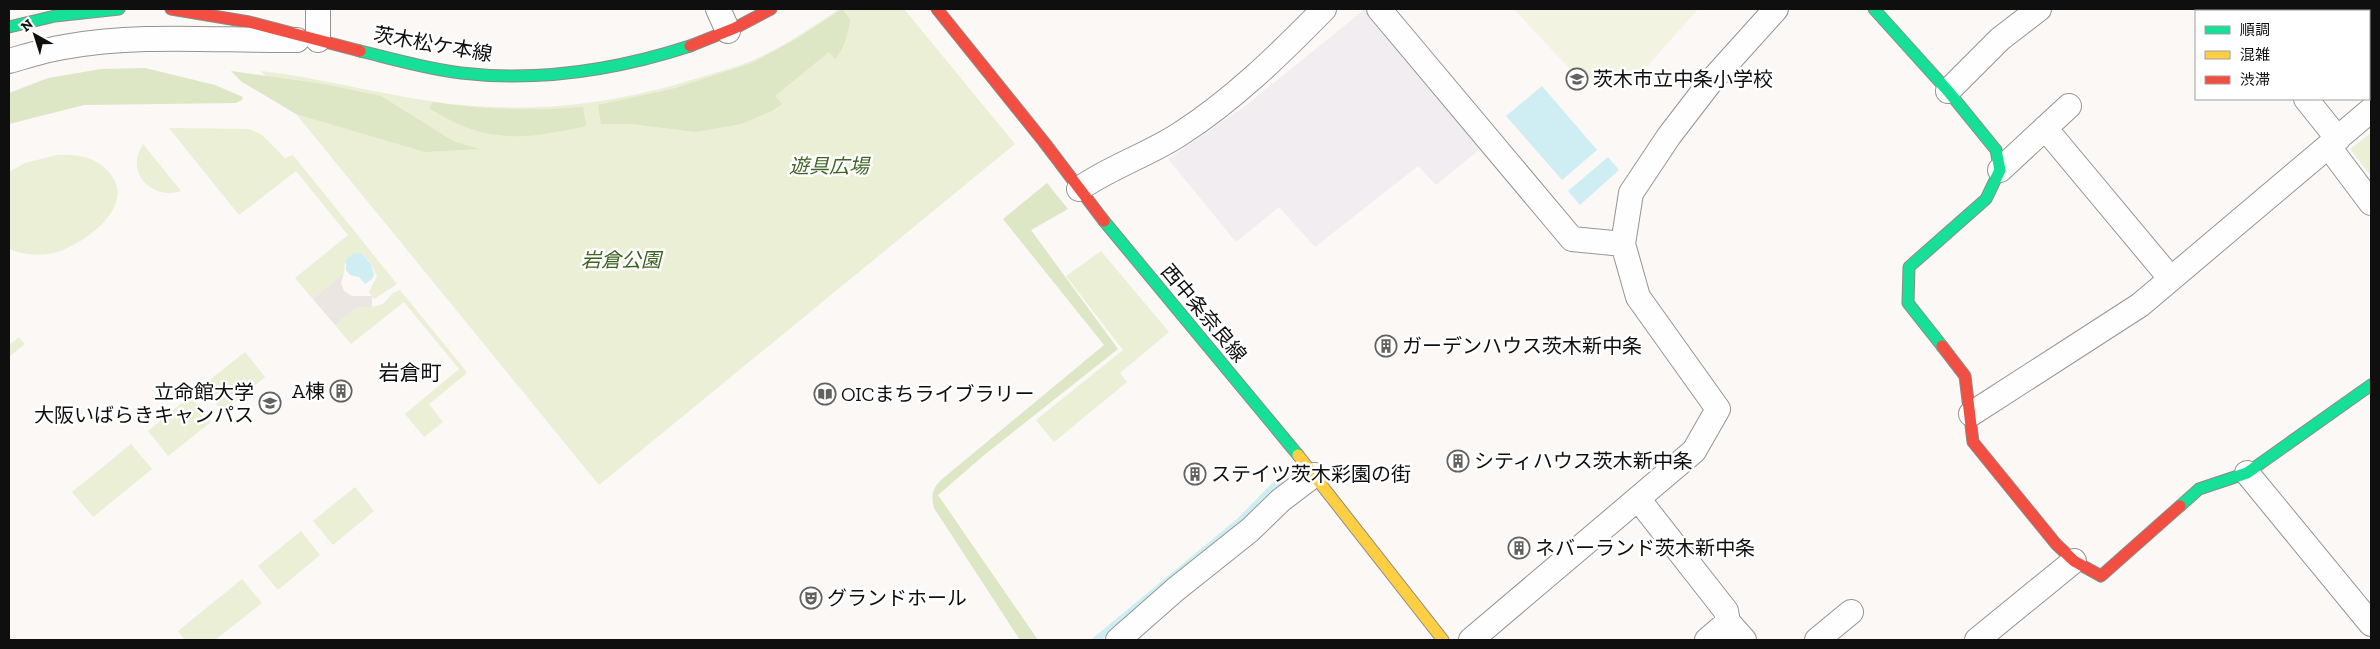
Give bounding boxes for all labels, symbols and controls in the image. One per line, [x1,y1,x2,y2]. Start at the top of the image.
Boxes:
north arrow [10,10,60,60]
legend [2195,10,2370,100]
text: N [18,15,37,35]
text: 順調 [2240,21,2270,39]
street label: 茨木松ケ本線 [372,22,494,66]
text: 混雑 [2240,46,2270,64]
school or university icon: 茨木市立中条小学校 [1565,67,1589,91]
place label: 茨木市立中条小学校 [1593,67,1773,91]
text: 渋滞 [2240,71,2270,89]
park label: 遊具広場 [789,154,871,178]
park label: 岩倉公園 [581,248,664,272]
street label: 西中条奈良線 [1156,259,1252,367]
building icon: ガーデンハウス茨木新中条 [1374,334,1398,358]
place label: ガーデンハウス茨木新中条 [1402,334,1642,358]
district label: 岩倉町 [379,360,442,385]
place label: A棟 [292,379,325,403]
building icon: A棟 [329,379,353,403]
place label: 立命館大学 大阪いばらきキャンパス [34,380,254,427]
library icon: OICまちライブラリー [813,382,837,406]
place label: OICまちライブラリー [841,382,1034,406]
school or university icon: 立命館大学 大阪いばらきキャンパス [258,391,282,415]
building icon: シティハウス茨木新中条 [1446,449,1470,473]
place label: シティハウス茨木新中条 [1474,449,1693,473]
building icon: ステイツ茨木彩園の街 [1183,462,1207,486]
place label: ステイツ茨木彩園の街 [1211,462,1411,486]
building icon: ネバーランド茨木新中条 [1507,536,1531,560]
place label: ネバーランド茨木新中条 [1535,536,1755,560]
theatre icon: グランドホール [799,586,823,610]
place label: グランドホール [827,586,967,610]

